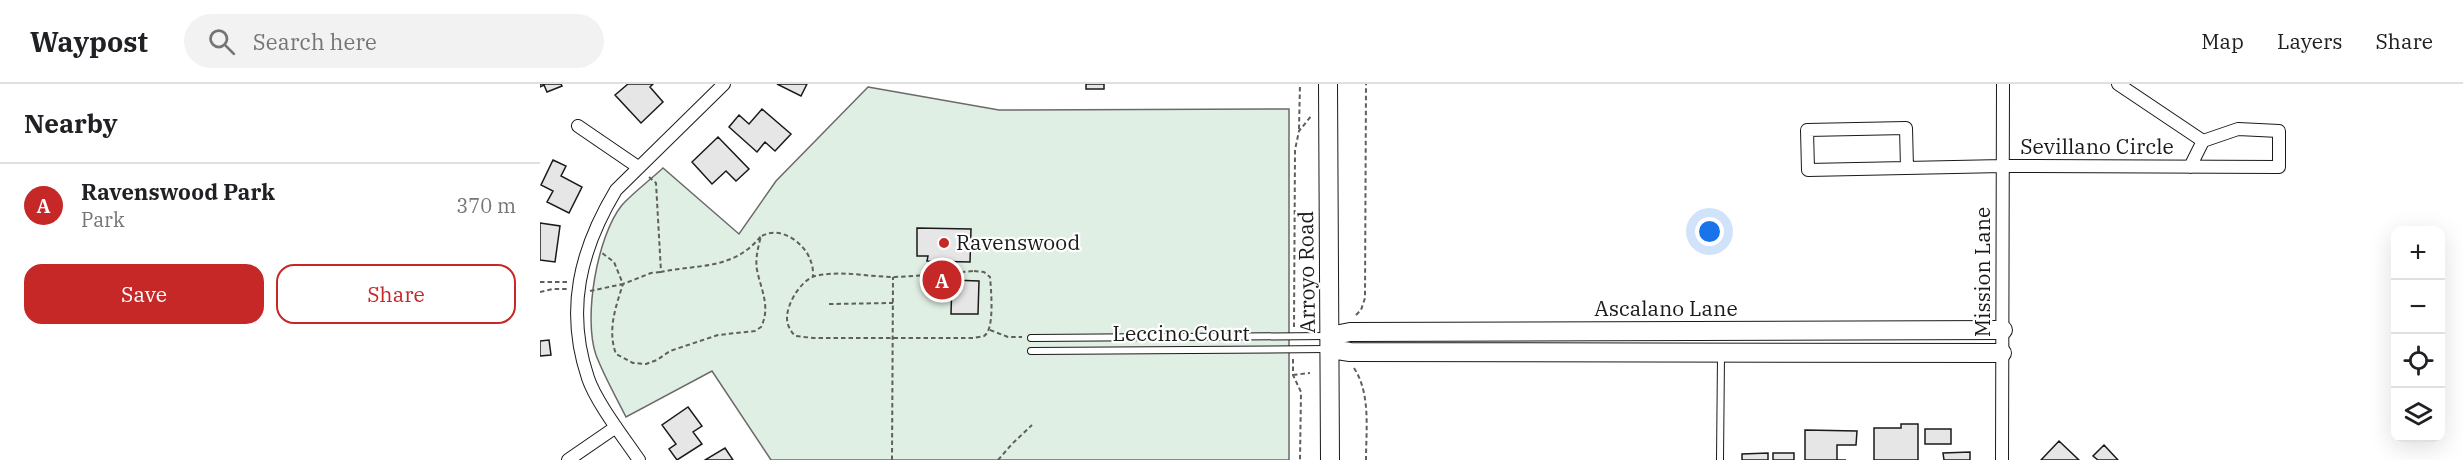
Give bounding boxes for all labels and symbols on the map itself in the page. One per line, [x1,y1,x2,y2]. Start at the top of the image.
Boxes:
street label: Sevillano Circle [2020,132,2174,160]
street label: Mission Lane [1968,207,1996,337]
street label: Arroyo Road [1291,210,1321,334]
your location [1695,217,1724,246]
place label: Ravenswood [956,228,1080,256]
marker: Ravenswood [937,236,951,250]
pin: A [922,258,962,302]
street label: Ascalano Lane [1594,294,1738,322]
street label: Leccino Court [1112,319,1250,347]

